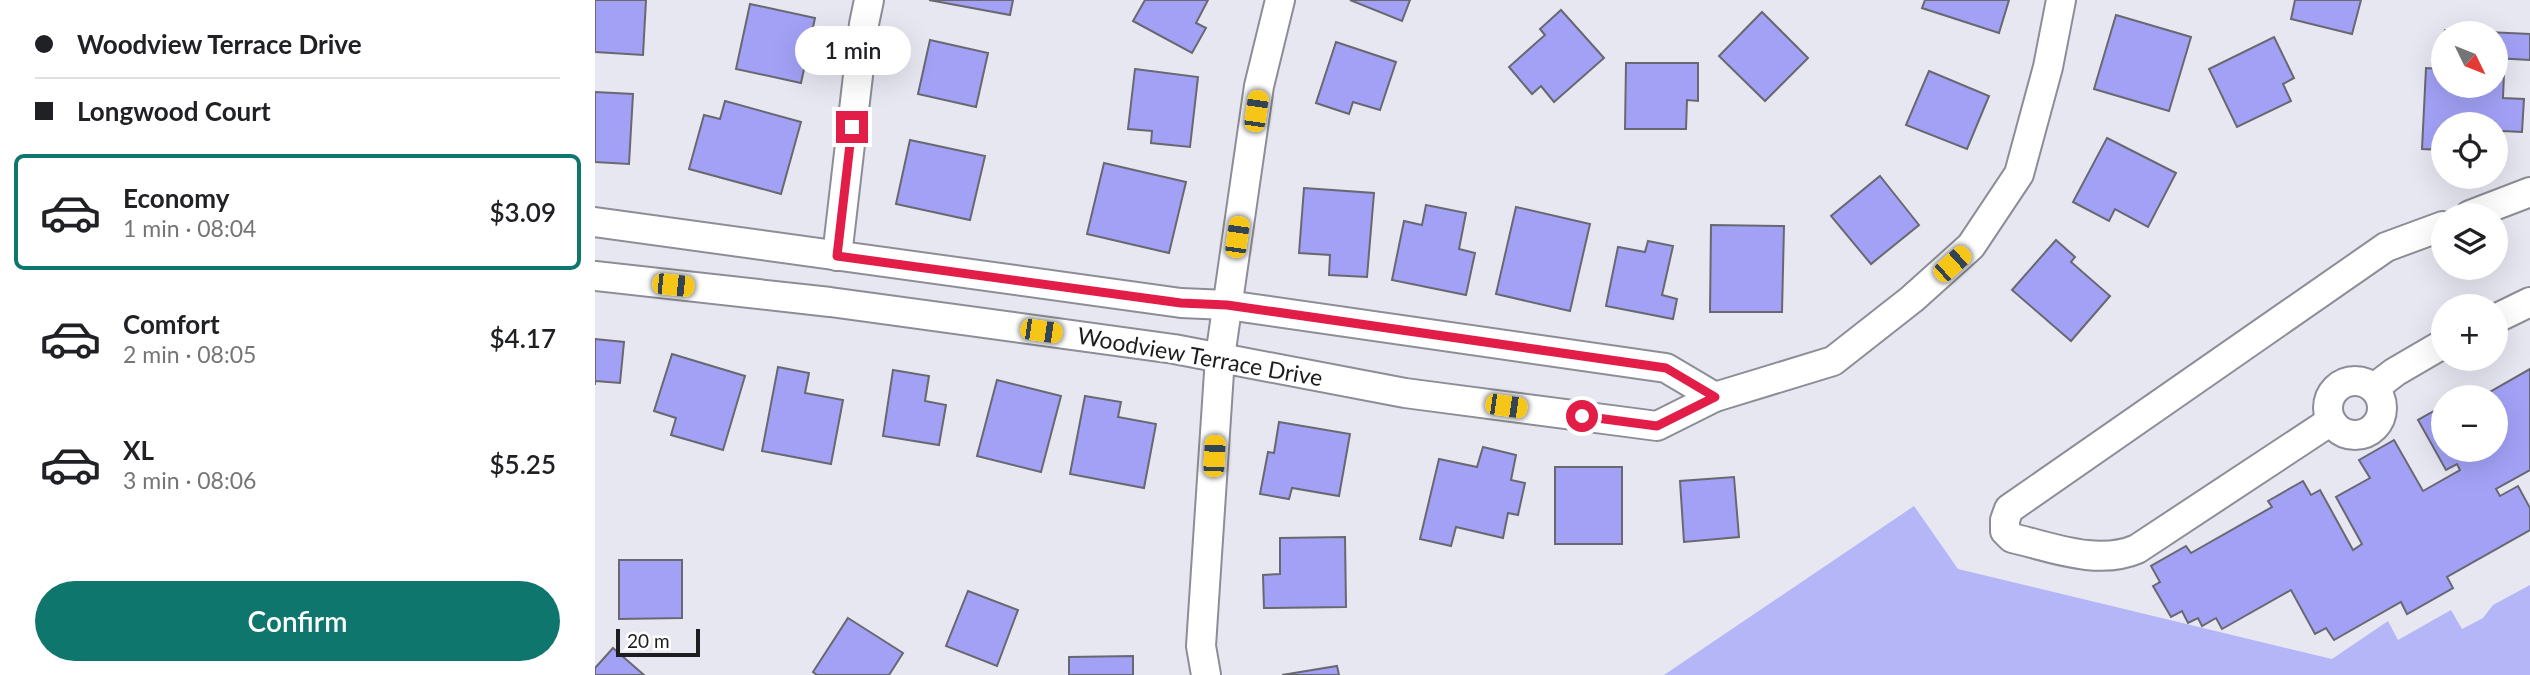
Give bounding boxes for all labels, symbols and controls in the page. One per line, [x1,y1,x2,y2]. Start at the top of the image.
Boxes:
north arrow [2431,21,2508,98]
map controls [2431,21,2508,462]
callout: 1 min [794,25,910,74]
text: Woodview Terrace Drive [77,28,362,60]
text: 1 min [825,36,881,64]
car [1243,89,1270,133]
text: Longwood Court [77,95,271,127]
route end [836,111,868,143]
button: locate [2431,112,2508,189]
icon: car [39,181,102,244]
text: Economy [123,182,229,214]
text: $3.09 [490,196,556,228]
button: layers [2431,203,2508,280]
text: 1 min · 08:04 [123,214,256,242]
car [1224,215,1251,259]
car [1930,242,1975,286]
car [652,272,695,298]
button: + [2431,294,2508,371]
icon: car [39,307,102,370]
text: Comfort [123,308,220,340]
car [1019,318,1064,344]
street label: Woodview Terrace Drive [1076,321,1325,391]
text: $4.17 [490,322,556,354]
text: 2 min · 08:05 [123,340,256,368]
button: − [2431,385,2508,462]
car [1484,393,1529,419]
route start [1566,400,1598,432]
icon: car [39,433,102,496]
text: XL [123,434,154,466]
car [1203,434,1226,478]
text: $5.25 [490,448,556,480]
text: 3 min · 08:06 [123,466,256,494]
button: Confirm [35,581,560,661]
scale bar [616,626,700,658]
text: 20 m [627,629,670,652]

